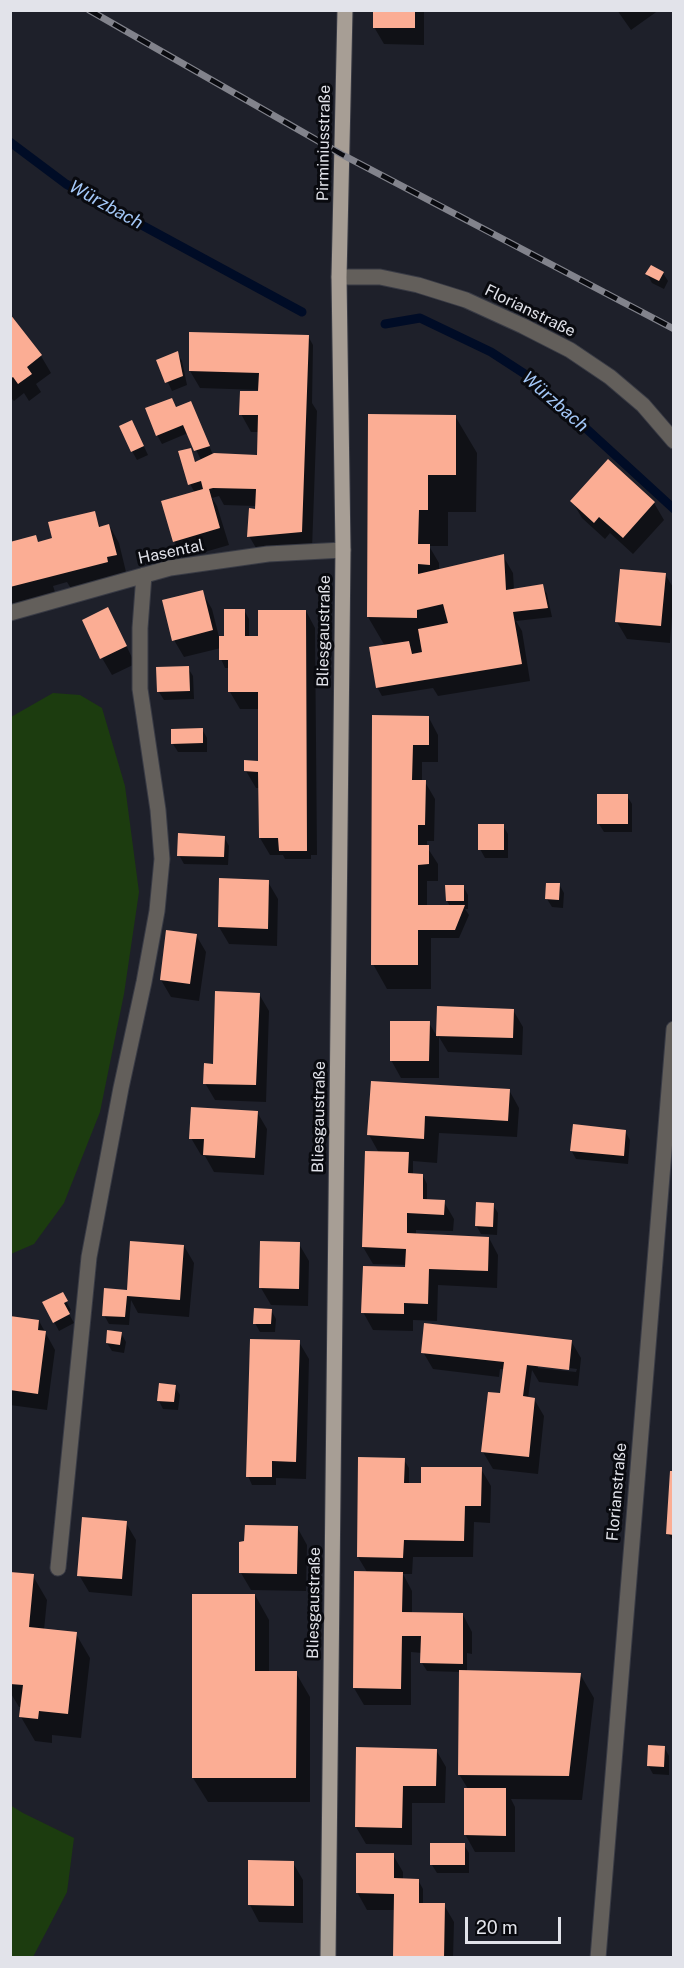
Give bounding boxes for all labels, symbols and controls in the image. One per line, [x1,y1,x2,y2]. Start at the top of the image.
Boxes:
street label: Pirminiusstraße [313,85,335,201]
water label: Würzbach [65,176,147,234]
street label: Florianstraße [481,281,579,341]
water label: Würzbach [517,367,593,437]
street label: Hasental [136,536,206,568]
street label: Bliesgaustraße [313,575,335,687]
street label: Bliesgaustraße [308,1061,330,1173]
street label: Florianstraße [603,1442,631,1542]
street label: Bliesgaustraße [303,1547,325,1659]
scale bar [468,1905,564,1943]
text: 20 m [476,1917,518,1938]

